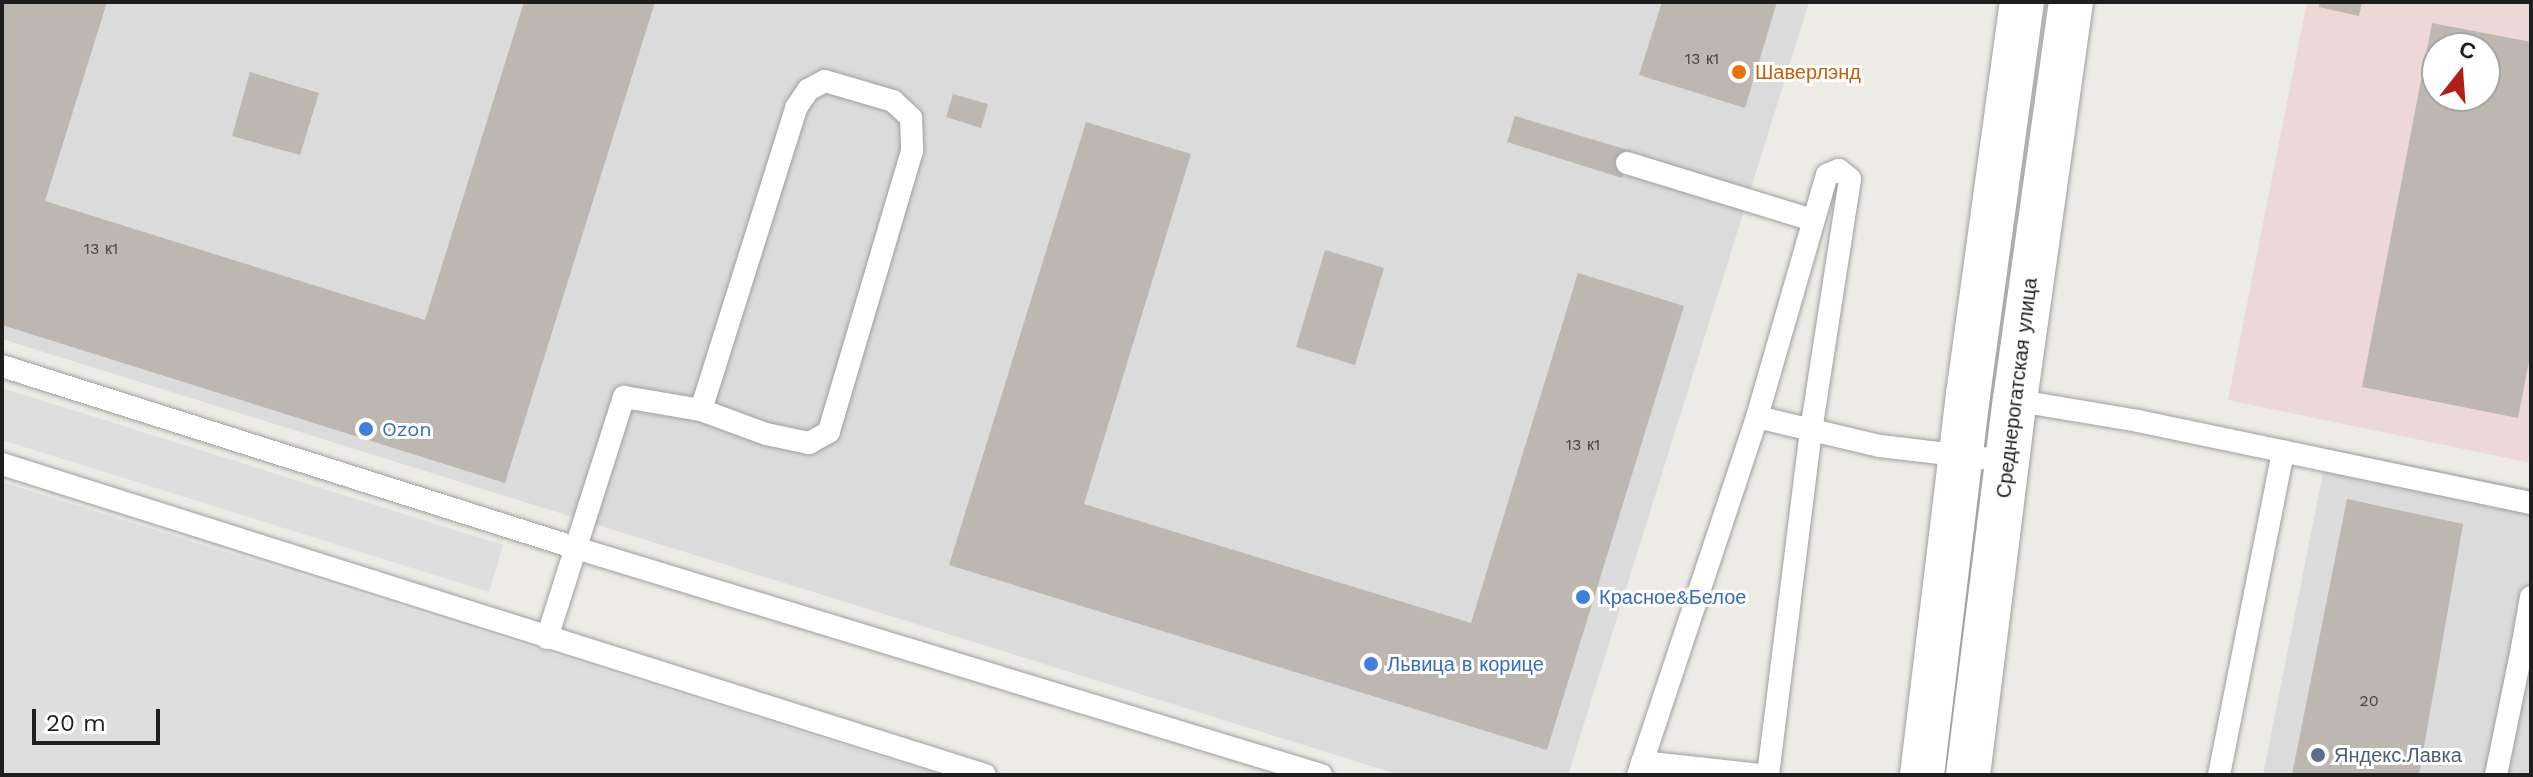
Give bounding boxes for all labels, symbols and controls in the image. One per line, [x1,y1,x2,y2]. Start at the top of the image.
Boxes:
north arrow [2421,32,2501,112]
text: С [2456,36,2479,65]
house number: 13 к1 [1685,49,1719,69]
place label: Шаверлэнд [1755,60,1861,84]
marker: Шаверлэнд [1730,63,1748,81]
house number: 13 к1 [84,239,118,259]
street label: Среднерогатская улица [1992,276,2042,500]
place label: Ozon [382,417,432,441]
marker: Ozon [357,420,375,438]
house number: 13 к1 [1566,435,1600,455]
place label: Красное&Белое [1599,585,1746,609]
marker: Красное&Белое [1574,588,1592,606]
place label: Львица в корице [1387,652,1544,676]
marker: Львица в корице [1362,655,1380,673]
house number: 20 [2359,691,2379,711]
scale bar [36,693,164,743]
text: 20 m [46,709,106,737]
place label: Яндекс.Лавка [2334,743,2462,767]
marker: Яндекс.Лавка [2309,746,2327,764]

